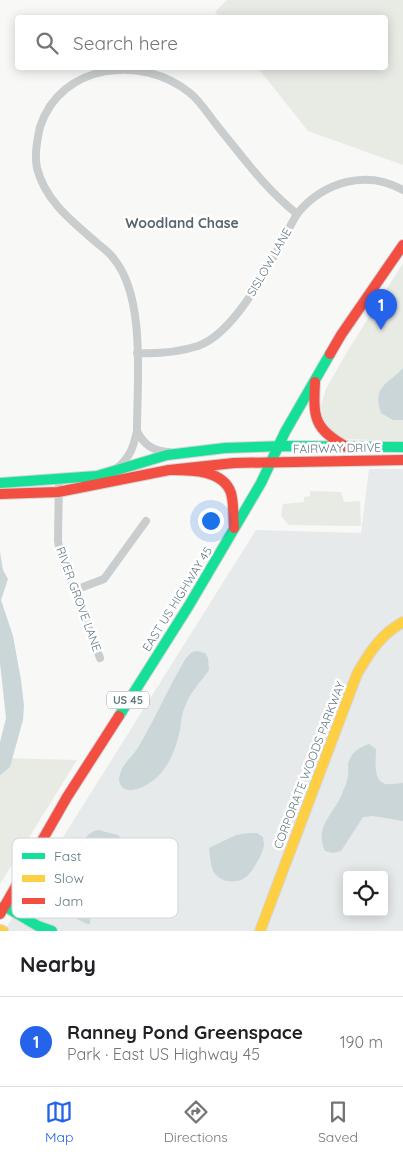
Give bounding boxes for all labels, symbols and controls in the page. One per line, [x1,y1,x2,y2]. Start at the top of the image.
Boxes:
search box [15,15,388,70]
icon: search [33,29,61,57]
text: Search here [73,31,178,55]
district label: Woodland Chase [125,214,239,232]
street label: SISLOW LANE [243,225,295,299]
pin: 1 [365,289,397,330]
street label: FAIRWAY DRIVE [293,440,381,456]
your location [198,508,224,534]
street label: EAST US HIGHWAY 45 [139,544,215,654]
street label: RIVER GROVE LANE [53,545,105,654]
street label: CORPORATE WOODS PARKWAY [270,679,348,851]
road number: US 45 [107,692,149,708]
legend [12,838,178,918]
text: Fast [54,847,82,865]
text: Slow [54,869,84,887]
map controls [343,871,388,916]
button: locate [343,871,388,916]
text: Jam [54,892,83,910]
text: Nearby [20,951,96,977]
text: Ranney Pond Greenspace [67,1020,303,1044]
text: 1 [33,1032,39,1052]
text: 190 m [340,1032,383,1052]
text: Park · East US Highway 45 [67,1044,260,1064]
tab: Map [45,1098,74,1146]
tab: Directions [164,1098,228,1146]
tab: Saved [318,1098,358,1146]

